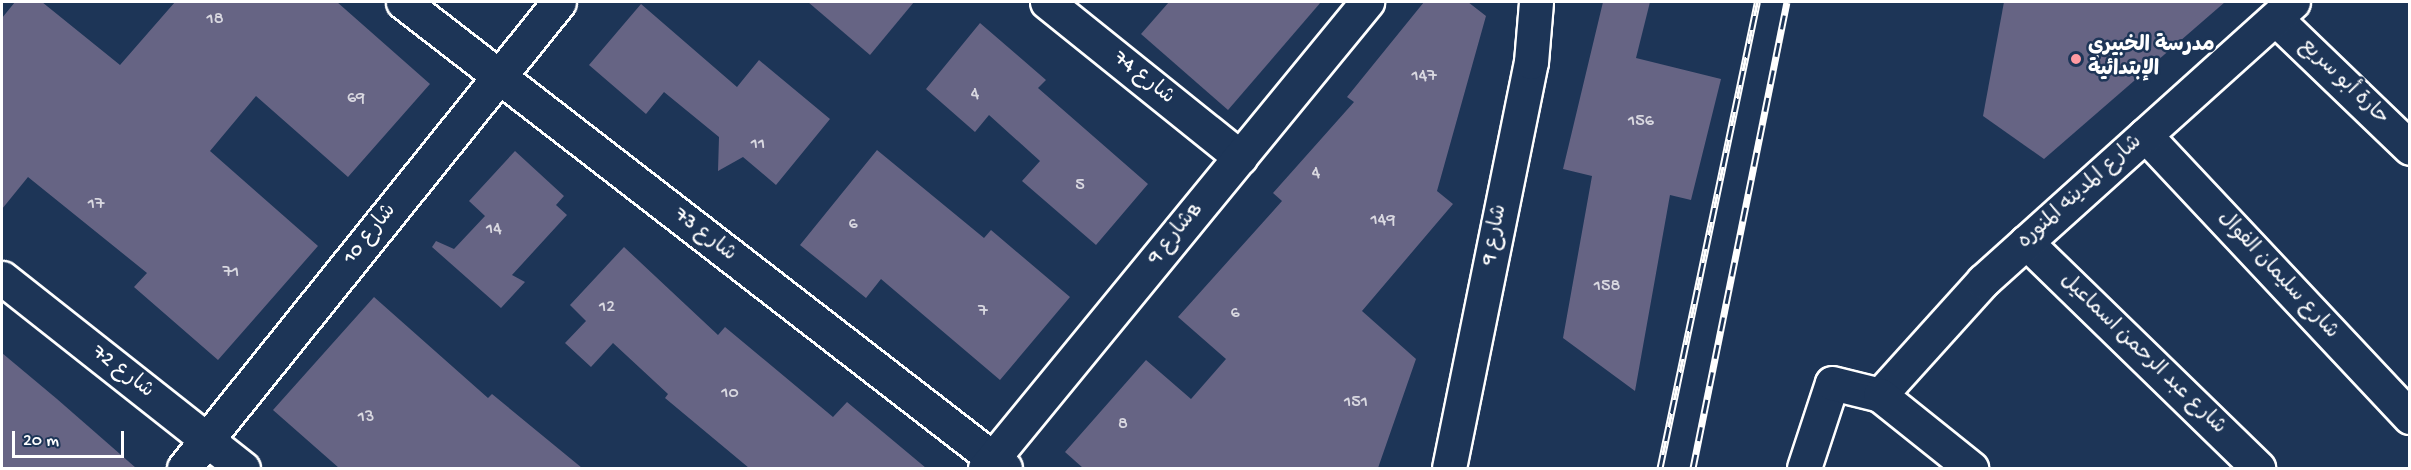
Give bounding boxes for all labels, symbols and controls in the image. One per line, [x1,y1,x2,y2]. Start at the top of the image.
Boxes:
house number: 18 [206,9,224,31]
place label: مدرسة الخبيري الإبتدائية [2088,34,2215,84]
street label: حارة أبو سريع [2293,34,2393,132]
street label: شارع 74 [1107,47,1179,111]
marker: مدرسة الخبيري الإبتدائية [2069,52,2083,66]
house number: 147 [1411,66,1437,88]
house number: 4 [971,84,979,106]
house number: 69 [347,88,365,110]
house number: 156 [1628,111,1654,133]
street label: شارع المدينه المنوره [2014,131,2148,255]
house number: 11 [751,134,765,156]
house number: 4 [1312,163,1320,185]
house number: 5 [1075,175,1085,197]
house number: 17 [88,194,104,216]
street label: شارع 9B [1144,199,1208,271]
street label: شارع 10 [339,200,403,270]
street label: شارع 9 [1478,203,1514,267]
street label: شارع 73 [668,204,740,268]
street label: شارع سليمان الفوال [2211,207,2343,345]
house number: 149 [1371,210,1395,232]
house number: 6 [848,214,858,236]
house number: 14 [486,219,502,241]
house number: 71 [223,262,239,284]
street label: شارع عبد الرحمن اسماعيل [2054,269,2230,441]
house number: 158 [1594,276,1620,298]
house number: 12 [599,297,615,319]
house number: 7 [978,301,988,323]
house number: 6 [1230,303,1240,325]
street label: شارع 72 [86,341,158,405]
house number: 10 [721,383,739,405]
house number: 151 [1344,392,1368,414]
house number: 13 [358,407,374,429]
house number: 8 [1118,414,1128,436]
scale bar [15,419,128,457]
text: 20 m [23,431,59,452]

